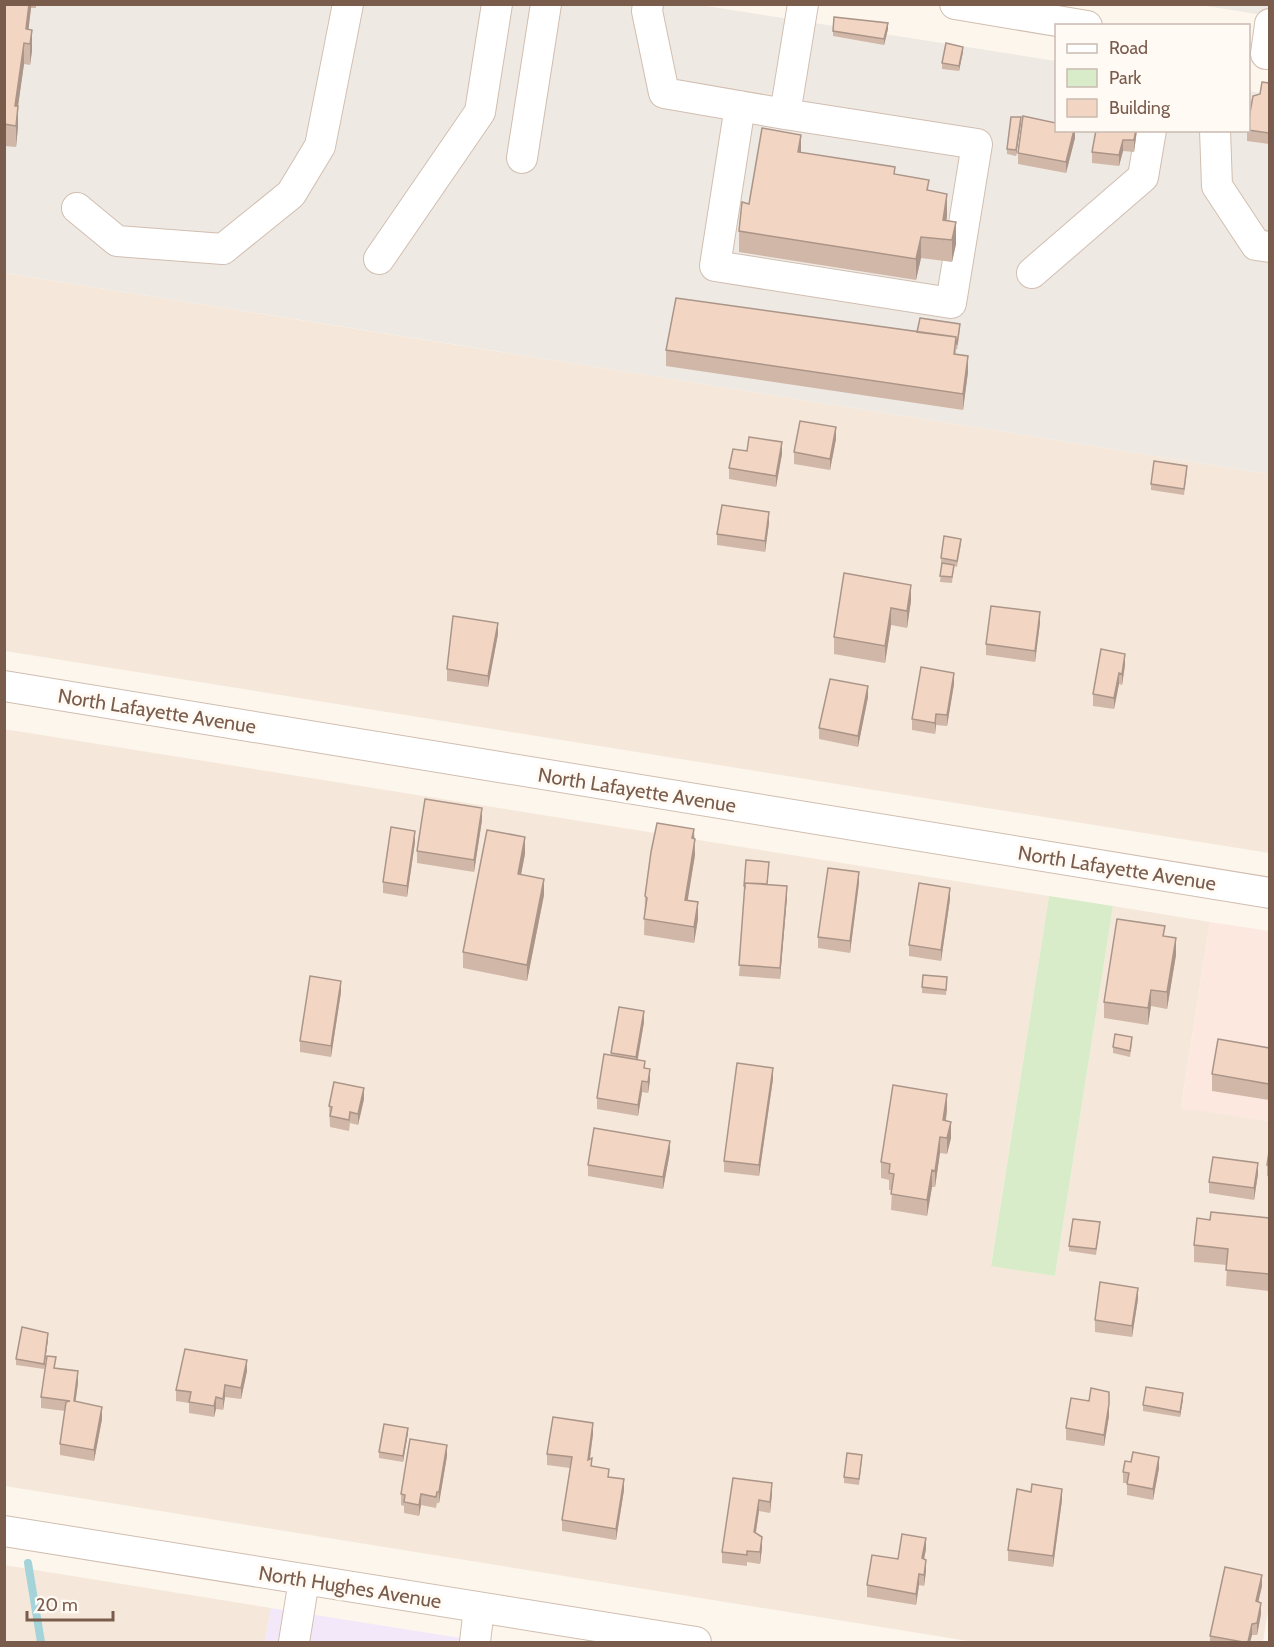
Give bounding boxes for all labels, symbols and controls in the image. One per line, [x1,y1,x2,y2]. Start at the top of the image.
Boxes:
legend [1055,24,1250,132]
text: Road [1109,37,1148,59]
text: Park [1109,67,1142,89]
text: Building [1109,97,1171,119]
street label: North Lafayette Avenue [56,683,258,739]
street label: North Lafayette Avenue [536,762,738,818]
street label: North Lafayette Avenue [1016,840,1218,896]
street label: North Hughes Avenue [257,1561,443,1613]
scale bar [27,1584,112,1622]
text: 20 m [36,1594,78,1616]

